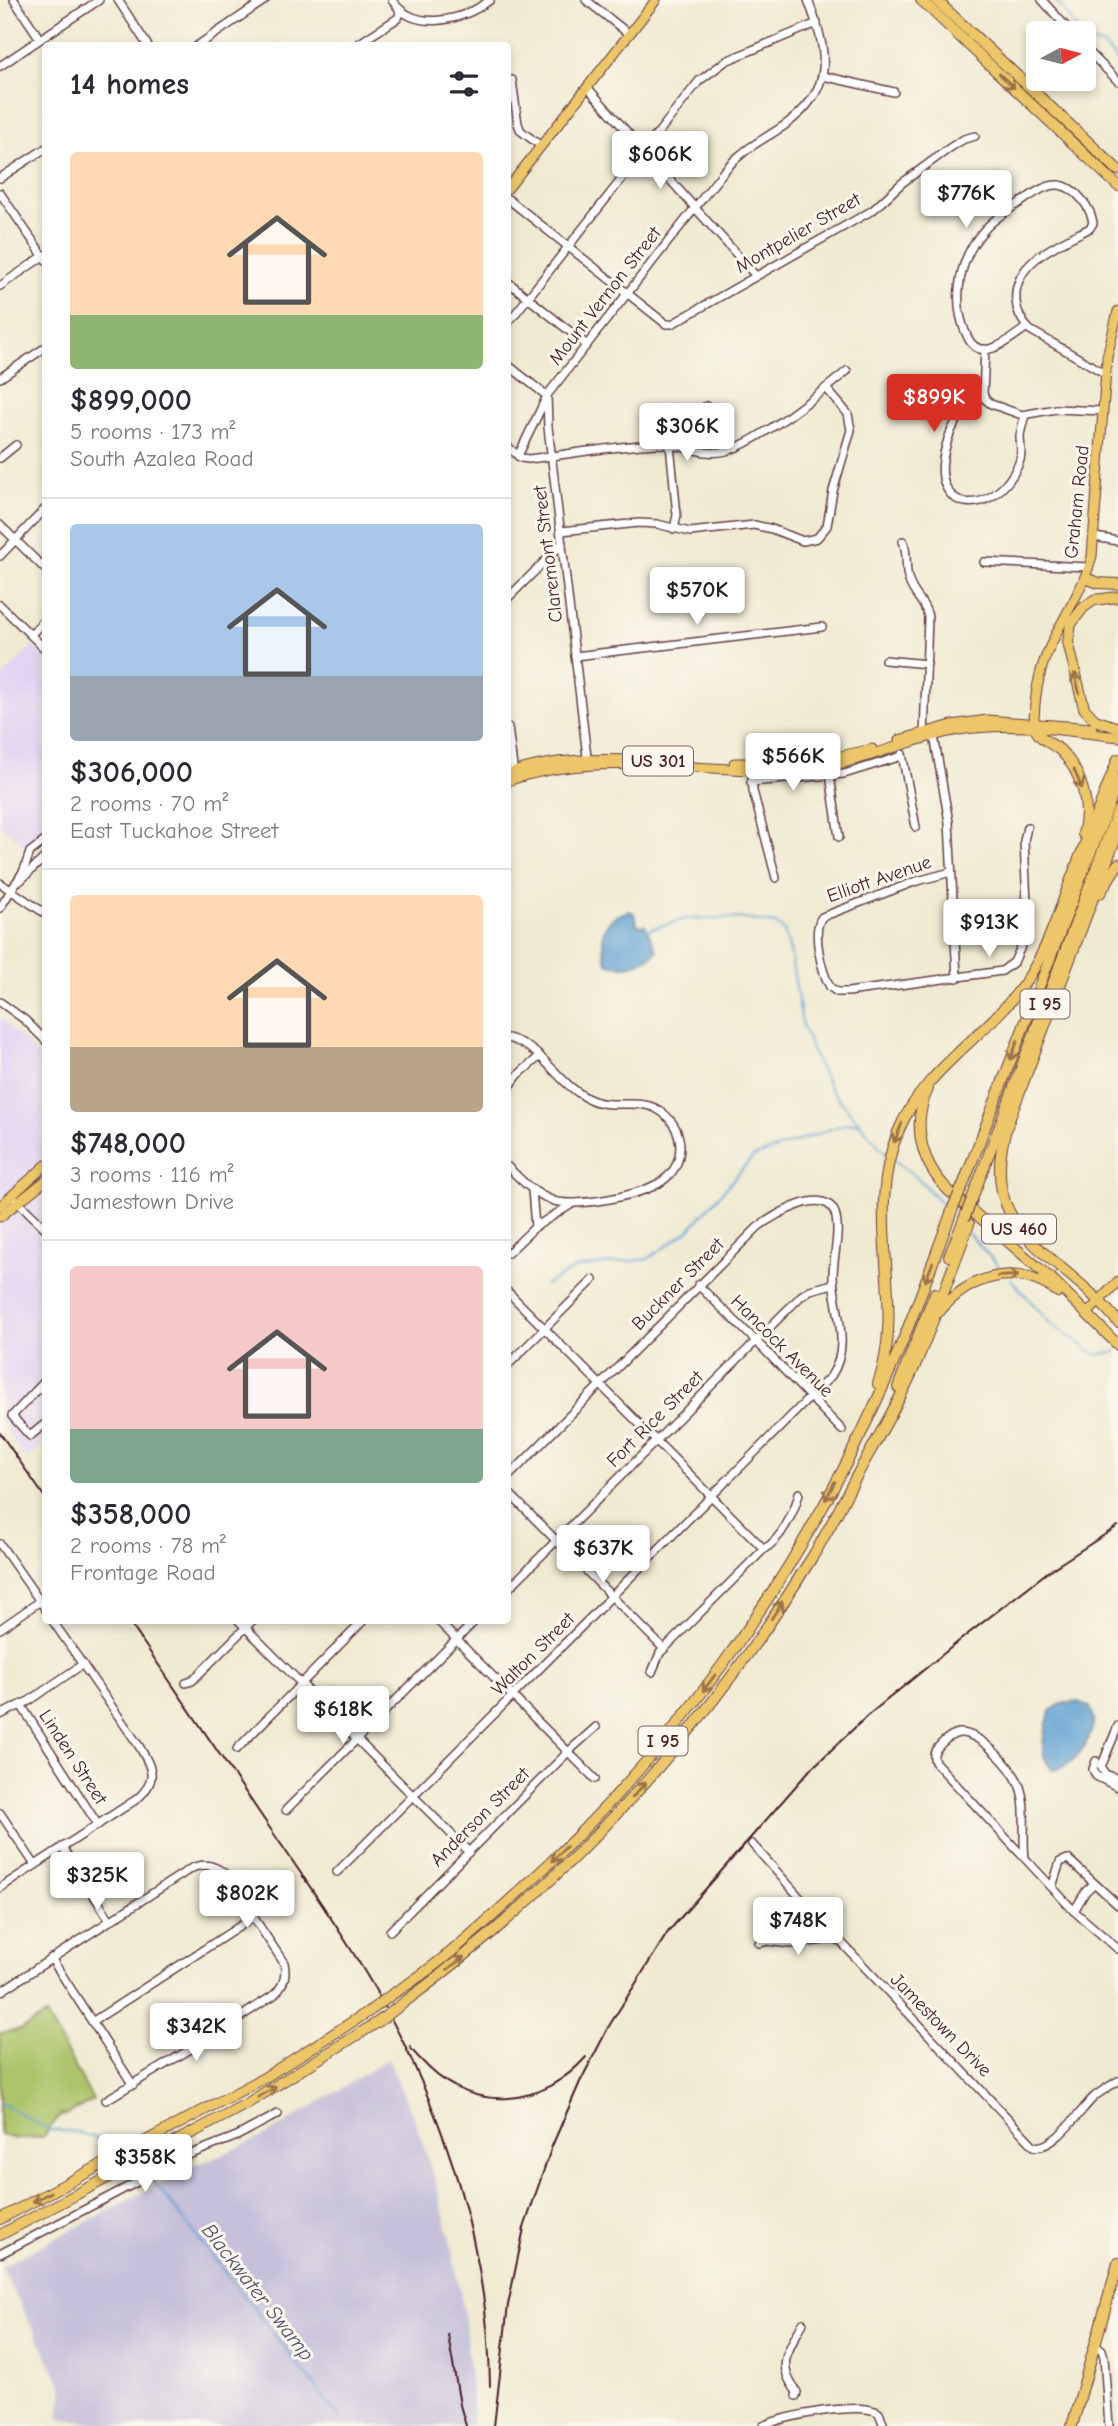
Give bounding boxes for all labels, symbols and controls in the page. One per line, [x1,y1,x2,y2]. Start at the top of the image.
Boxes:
north arrow [1026,21,1096,91]
map controls [1026,21,1096,91]
icon: filters [445,65,483,103]
text: 14 homes [70,67,189,102]
one-way arrow [998,73,1015,90]
pin: $606K [611,132,709,191]
text: $606K [628,140,692,167]
pin: $776K [917,170,1015,230]
text: $776K [937,179,995,206]
street label: Montpelier Street [731,188,865,278]
icon: home [214,197,340,323]
street label: Mount Vernon Street [544,222,666,369]
pin: $899K [885,374,983,434]
text: $899,000 [70,383,192,418]
text: $899K [903,383,965,410]
pin: $306K [638,404,736,463]
text: $306K [655,412,719,439]
text: 5 rooms · 173 m² [70,418,235,445]
street label: Graham Road [1060,444,1094,560]
text: South Azalea Road [70,445,254,472]
street label: Claremont Street [529,484,567,624]
pin: $570K [648,568,746,627]
icon: home [214,569,340,695]
text: $570K [666,576,728,603]
one-way arrow [1070,672,1083,694]
pin: $566K [744,734,842,793]
text: $566K [761,742,825,769]
road number: US 301 [623,746,693,776]
text: $306,000 [70,755,193,790]
one-way arrow [1072,767,1085,789]
text: 2 rooms · 70 m² [70,790,228,817]
text: East Tuckahoe Street [70,817,278,844]
street label: Elliott Avenue [824,851,934,907]
pin: $913K [940,900,1038,959]
text: $913K [959,908,1019,935]
icon: home [214,940,340,1066]
road number: I 95 [1020,989,1070,1018]
one-way arrow [1007,1039,1020,1061]
one-way arrow [891,1121,904,1143]
text: $748,000 [70,1126,186,1161]
text: 3 rooms · 116 m² [70,1161,234,1188]
text: Jamestown Drive [70,1188,234,1215]
road number: US 460 [982,1214,1056,1244]
street label: Buckner Street [627,1233,729,1335]
one-way arrow [921,1260,934,1282]
one-way arrow [997,1270,1020,1283]
street label: Hancock Avenue [726,1290,838,1402]
icon: home [214,1311,340,1437]
street label: Fort Rice Street [602,1366,708,1472]
one-way arrow [823,1480,837,1501]
text: $358,000 [70,1497,191,1532]
pin: $637K [554,1526,652,1585]
text: 2 rooms · 78 m² [70,1532,226,1559]
text: $637K [573,1534,633,1561]
text: Frontage Road [70,1559,216,1586]
one-way arrow [770,1601,785,1620]
street label: Walton Street [487,1607,580,1700]
one-way arrow [702,1674,717,1693]
pin: $618K [294,1686,392,1746]
text: $618K [313,1695,373,1722]
street label: Linden Street [34,1706,112,1809]
road number: I 95 [638,1726,688,1756]
street label: Anderson Street [426,1763,534,1871]
one-way arrow [631,1782,647,1800]
one-way arrow [551,1845,568,1862]
pin: $325K [48,1853,146,1912]
text: $325K [66,1861,128,1888]
pin: $802K [198,1870,296,1930]
text: $802K [215,1879,279,1906]
pin: $748K [749,1898,847,1957]
text: $748K [769,1906,827,1933]
one-way arrow [446,1956,465,1971]
street label: Jamestown Drive [886,1969,996,2081]
pin: $342K [147,2004,245,2063]
text: $342K [166,2012,226,2039]
one-way arrow [256,2085,276,2099]
pin: $358K [96,2134,194,2194]
text: $358K [114,2143,176,2170]
one-way arrow [32,2190,52,2204]
water label: Blackwater Swamp [197,2219,319,2365]

